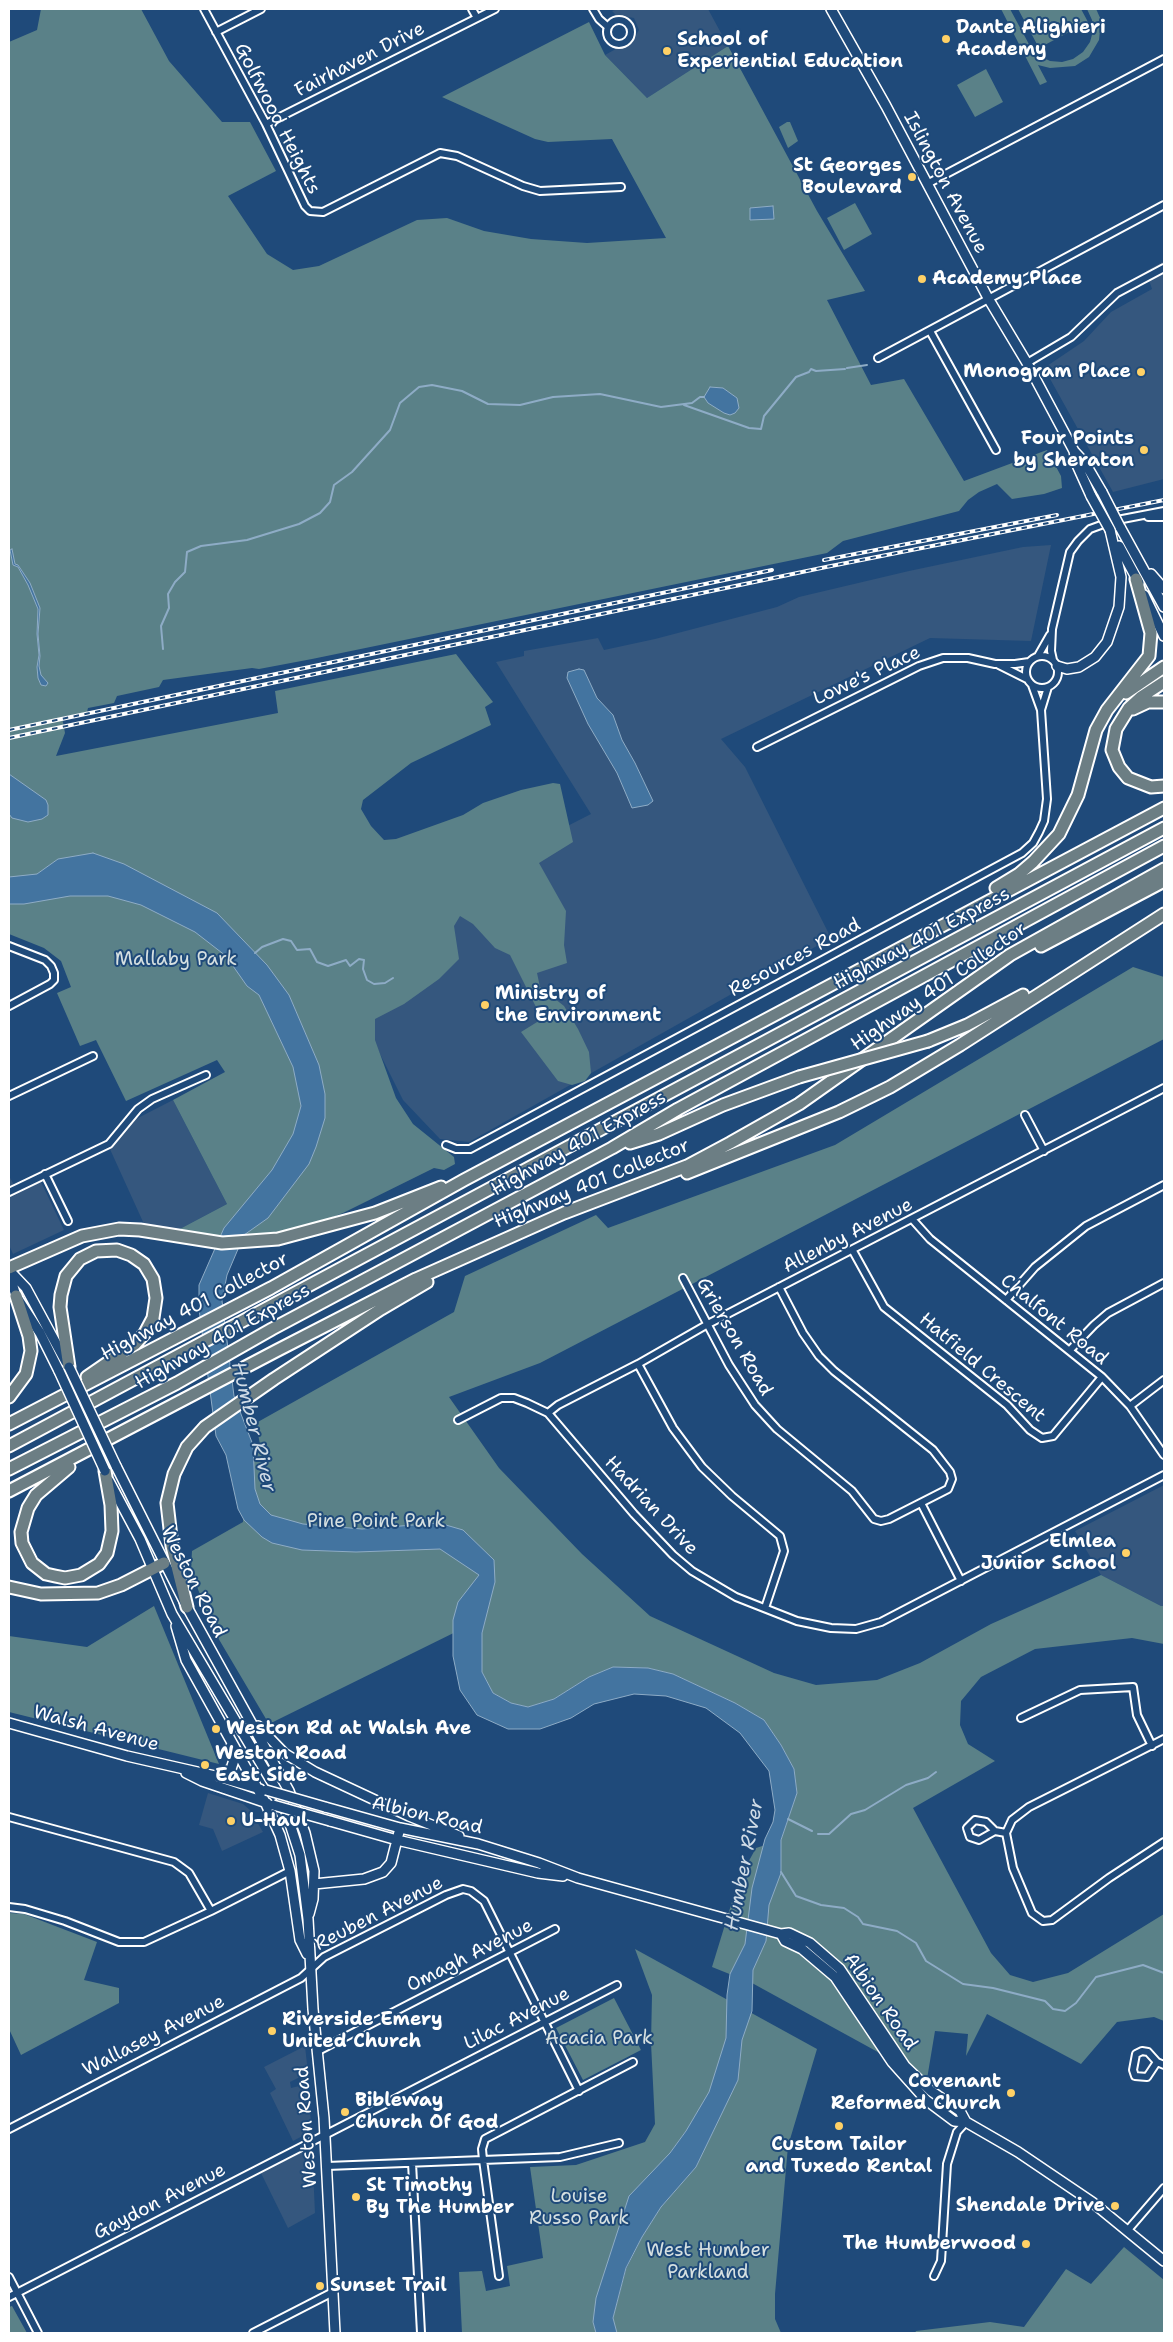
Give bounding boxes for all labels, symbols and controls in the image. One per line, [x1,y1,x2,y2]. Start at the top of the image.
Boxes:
street label: Fairhaven Drive [291,17,429,103]
place label: Dante Alighieri Academy [956,17,1106,61]
place label: School of Experiential Education [677,29,903,73]
marker: Dante Alighieri Academy [940,33,952,45]
street label: Golfwood Heights [229,40,325,198]
marker: School of Experiential Education [661,45,673,57]
street label: Islington Avenue [898,108,992,258]
place label: St Georges Boulevard [793,155,902,199]
marker: St Georges Boulevard [906,171,918,183]
place label: Academy Place [932,268,1082,290]
marker: Academy Place [916,273,928,285]
place label: Monogram Place [963,361,1131,383]
marker: Monogram Place [1135,366,1147,378]
place label: Four Points by Sheraton [1013,428,1134,472]
marker: Four Points by Sheraton [1138,444,1150,456]
street label: Lowe's Place [810,641,924,711]
street label: Highway 401 Express [830,883,1014,995]
street label: Resources Road [725,914,865,1002]
street label: Highway 401 Collector [847,918,1031,1056]
park label: Mallaby Park [115,949,237,971]
place label: Ministry of the Environment [495,983,661,1027]
marker: Ministry of the Environment [479,999,491,1011]
street label: Highway 401 Express [488,1086,670,1202]
street label: Highway 401 Collector [491,1134,693,1234]
street label: Allenby Avenue [779,1193,917,1279]
street label: Highway 401 Collector [98,1248,292,1366]
street label: Chalfont Road [995,1270,1113,1370]
street label: Grierson Road [691,1274,777,1400]
street label: Highway 401 Express [132,1279,314,1395]
street label: Hatfield Crescent [914,1308,1050,1428]
water label: Humber River [225,1359,281,1495]
street label: Hadrian Drive [599,1452,703,1560]
park label: Pine Point Park [307,1511,445,1533]
street label: Weston Road [155,1522,231,1642]
place label: Elmlea Junior School [981,1531,1116,1575]
marker: Elmlea Junior School [1120,1547,1132,1559]
street label: Walsh Avenue [31,1701,161,1757]
place label: Weston Rd at Walsh Ave [226,1718,471,1740]
marker: Weston Rd at Walsh Ave [210,1723,222,1735]
place label: Weston Road East Side [215,1743,347,1787]
marker: Weston Road East Side [199,1759,211,1771]
street label: Albion Road [369,1792,485,1840]
water label: Humber River [720,1797,770,1933]
place label: U-Haul [241,1810,308,1832]
marker: U-Haul [225,1815,237,1827]
street label: Reuben Avenue [311,1872,447,1956]
street label: Omagh Avenue [403,1914,537,1998]
street label: Albion Road [838,1949,922,2055]
street label: Lilac Avenue [460,1983,574,2055]
street label: Wallasey Avenue [79,1990,229,2082]
place label: Riverside Emery United Church [282,2009,443,2053]
marker: Riverside Emery United Church [266,2025,278,2037]
park label: Acacia Park [545,2028,653,2050]
street label: Weston Road [291,2065,323,2189]
place label: Covenant Reformed Church [831,2071,1001,2115]
marker: Covenant Reformed Church [1005,2087,1017,2099]
place label: Bibleway Church Of God [355,2090,498,2134]
marker: Bibleway Church Of God [339,2106,351,2118]
marker: Custom Tailor and Tuxedo Rental [833,2120,845,2132]
place label: Custom Tailor and Tuxedo Rental [746,2134,932,2178]
street label: Gaydon Avenue [90,2159,230,2245]
place label: St Timothy By The Humber [366,2175,514,2219]
park label: Louise Russo Park [529,2186,629,2230]
marker: St Timothy By The Humber [350,2191,362,2203]
place label: Shendale Drive [956,2195,1105,2217]
marker: Shendale Drive [1109,2200,1121,2212]
place label: The Humberwood [843,2233,1016,2255]
marker: The Humberwood [1020,2238,1032,2250]
park label: West Humber Parkland [646,2240,770,2284]
place label: Sunset Trail [330,2275,447,2297]
marker: Sunset Trail [314,2280,326,2292]

